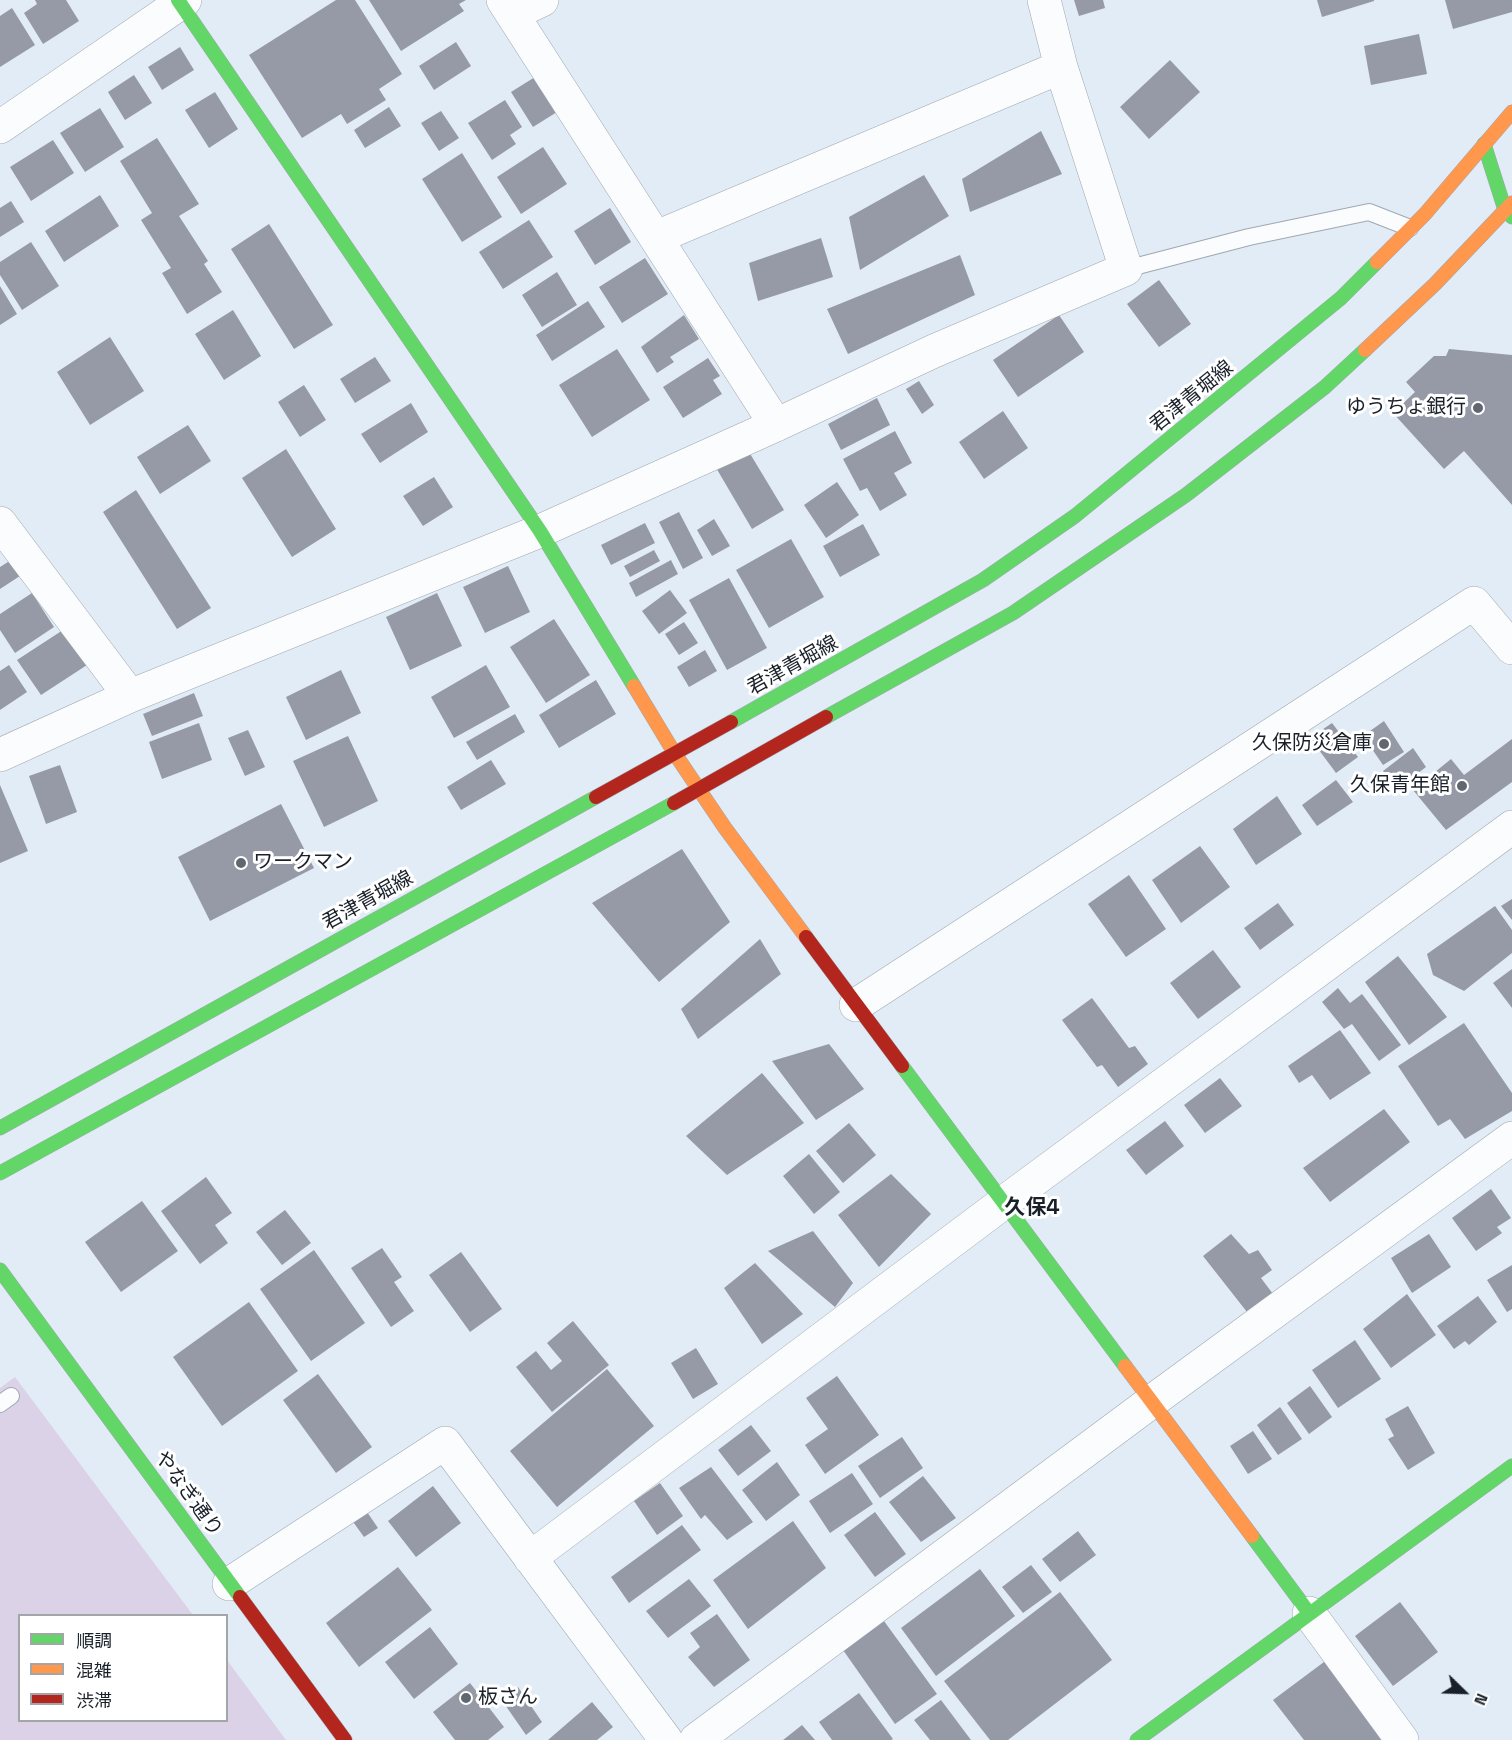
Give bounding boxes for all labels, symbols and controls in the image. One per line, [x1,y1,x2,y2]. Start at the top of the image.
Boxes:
street label: 君津青堀線 [1146,356,1238,438]
place label: ゆうちょ銀行 [1346,396,1466,420]
marker: ゆうちょ銀行 [1471,401,1485,415]
street label: 君津青堀線 [743,631,843,701]
place label: 久保防災倉庫 [1252,732,1372,756]
marker: 久保防災倉庫 [1377,737,1391,751]
place label: 久保青年館 [1350,774,1450,798]
marker: 久保青年館 [1455,779,1469,793]
place label: ワークマン [253,851,353,875]
marker: ワークマン [234,856,248,870]
street label: 君津青堀線 [318,866,418,936]
district label: 久保4 [1004,1195,1060,1221]
street label: やなぎ通り [149,1446,227,1542]
legend [18,1614,228,1722]
text: 順調 [76,1629,112,1652]
text: 混雑 [76,1659,112,1682]
north arrow [1434,1662,1494,1722]
place label: 板さん [478,1686,538,1710]
text: 渋滞 [76,1689,112,1712]
text: N [1469,1690,1493,1708]
marker: 板さん [459,1691,473,1705]

